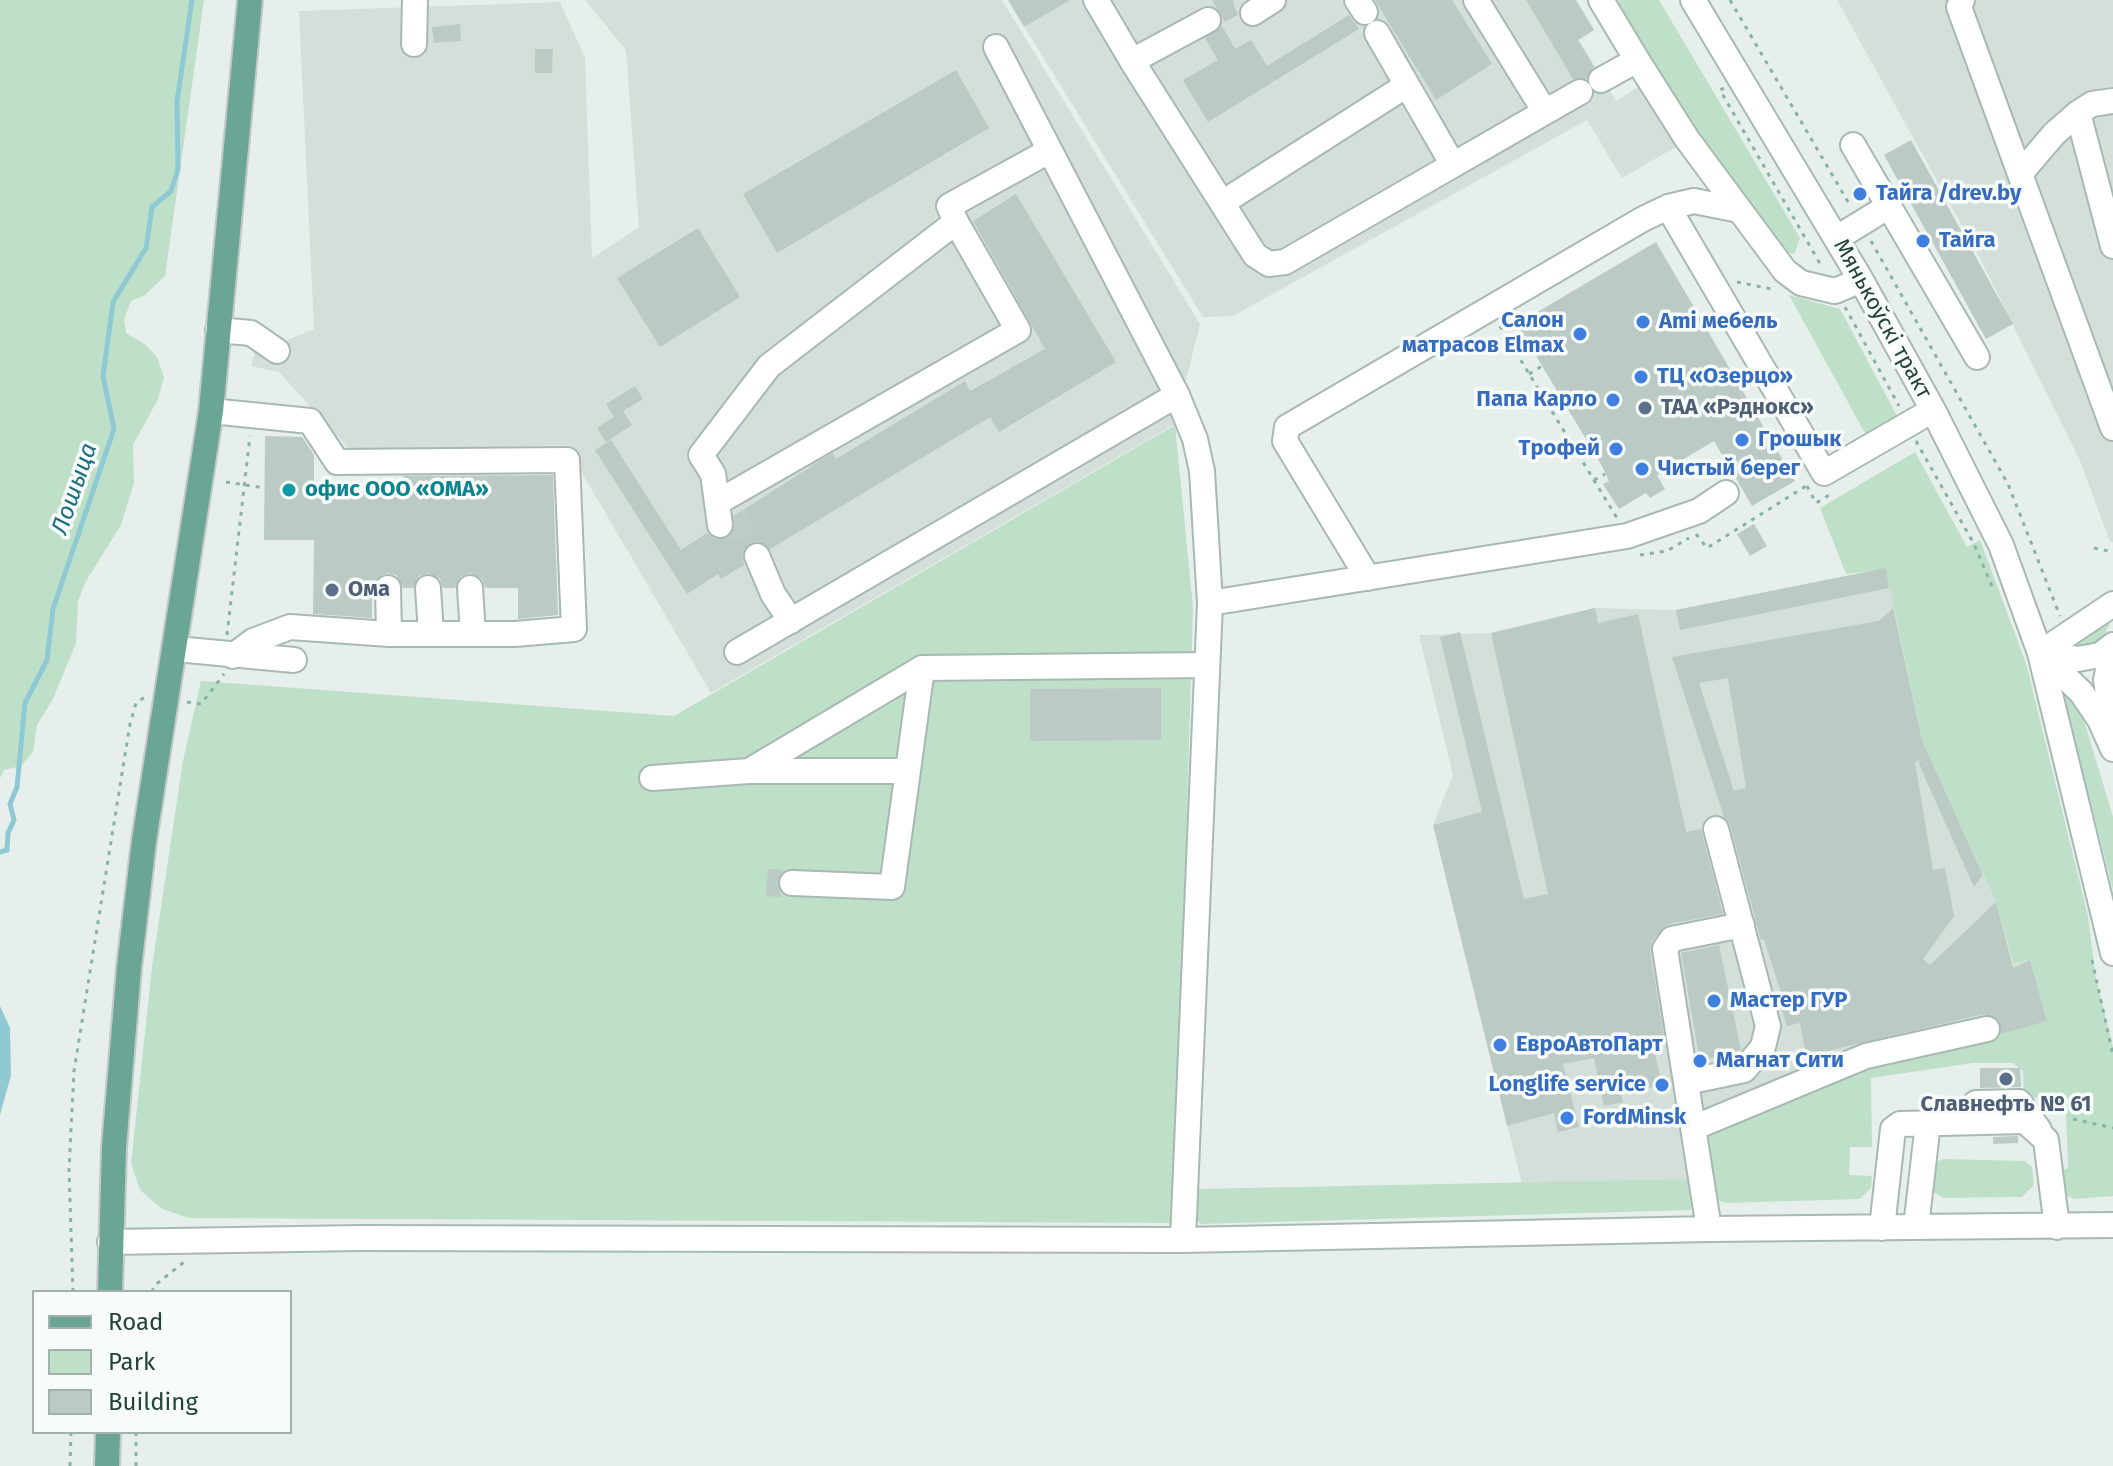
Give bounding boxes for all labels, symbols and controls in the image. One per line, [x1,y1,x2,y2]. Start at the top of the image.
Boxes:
place label: Тайга /drev.by [1876,181,2021,207]
marker: Тайга /drev.by [1851,185,1869,203]
place label: Тайга [1939,228,1996,254]
marker: Тайга [1914,232,1932,250]
street label: Мянькоўскі тракт [1827,235,1937,403]
place label: Салон матрасов Elmax [1402,308,1564,360]
place label: Ami мебель [1659,309,1777,335]
marker: Ami мебель [1634,313,1652,331]
marker: Салон матрасов Elmax [1571,325,1589,343]
place label: ТЦ «Озерцо» [1657,364,1793,390]
marker: ТЦ «Озерцо» [1632,368,1650,386]
place label: Папа Карло [1476,387,1597,413]
marker: Папа Карло [1604,391,1622,409]
place label: ТАА «Рэднокс» [1661,395,1814,421]
marker: ТАА «Рэднокс» [1636,399,1654,417]
place label: Грошык [1758,427,1841,453]
marker: Грошык [1733,431,1751,449]
place label: Трофей [1519,436,1600,462]
water label: Лошыца [46,440,104,538]
marker: Трофей [1607,440,1625,458]
place label: Чистый берег [1658,456,1800,482]
marker: Чистый берег [1633,460,1651,478]
place label: офис ООО «ОМА» [305,477,489,503]
marker: офис ООО «ОМА» [280,481,298,499]
place label: Ома [348,577,390,603]
marker: Ома [323,581,341,599]
place label: Мастер ГУР [1730,988,1847,1014]
marker: Мастер ГУР [1705,992,1723,1010]
place label: ЕвроАвтоПарт [1516,1032,1663,1058]
marker: ЕвроАвтоПарт [1491,1036,1509,1054]
place label: Магнат Cити [1716,1048,1844,1074]
marker: Магнат Cити [1691,1052,1709,1070]
marker: Славнефть № 61 [1997,1070,2015,1088]
place label: Longlife service [1489,1072,1646,1098]
marker: Longlife service [1653,1076,1671,1094]
place label: Славнефть № 61 [1920,1092,2092,1118]
place label: FordMinsk [1583,1105,1686,1131]
marker: FordMinsk [1558,1109,1576,1127]
legend [32,1290,292,1434]
text: Road [108,1308,163,1336]
text: Park [108,1348,155,1376]
text: Building [108,1388,198,1416]

